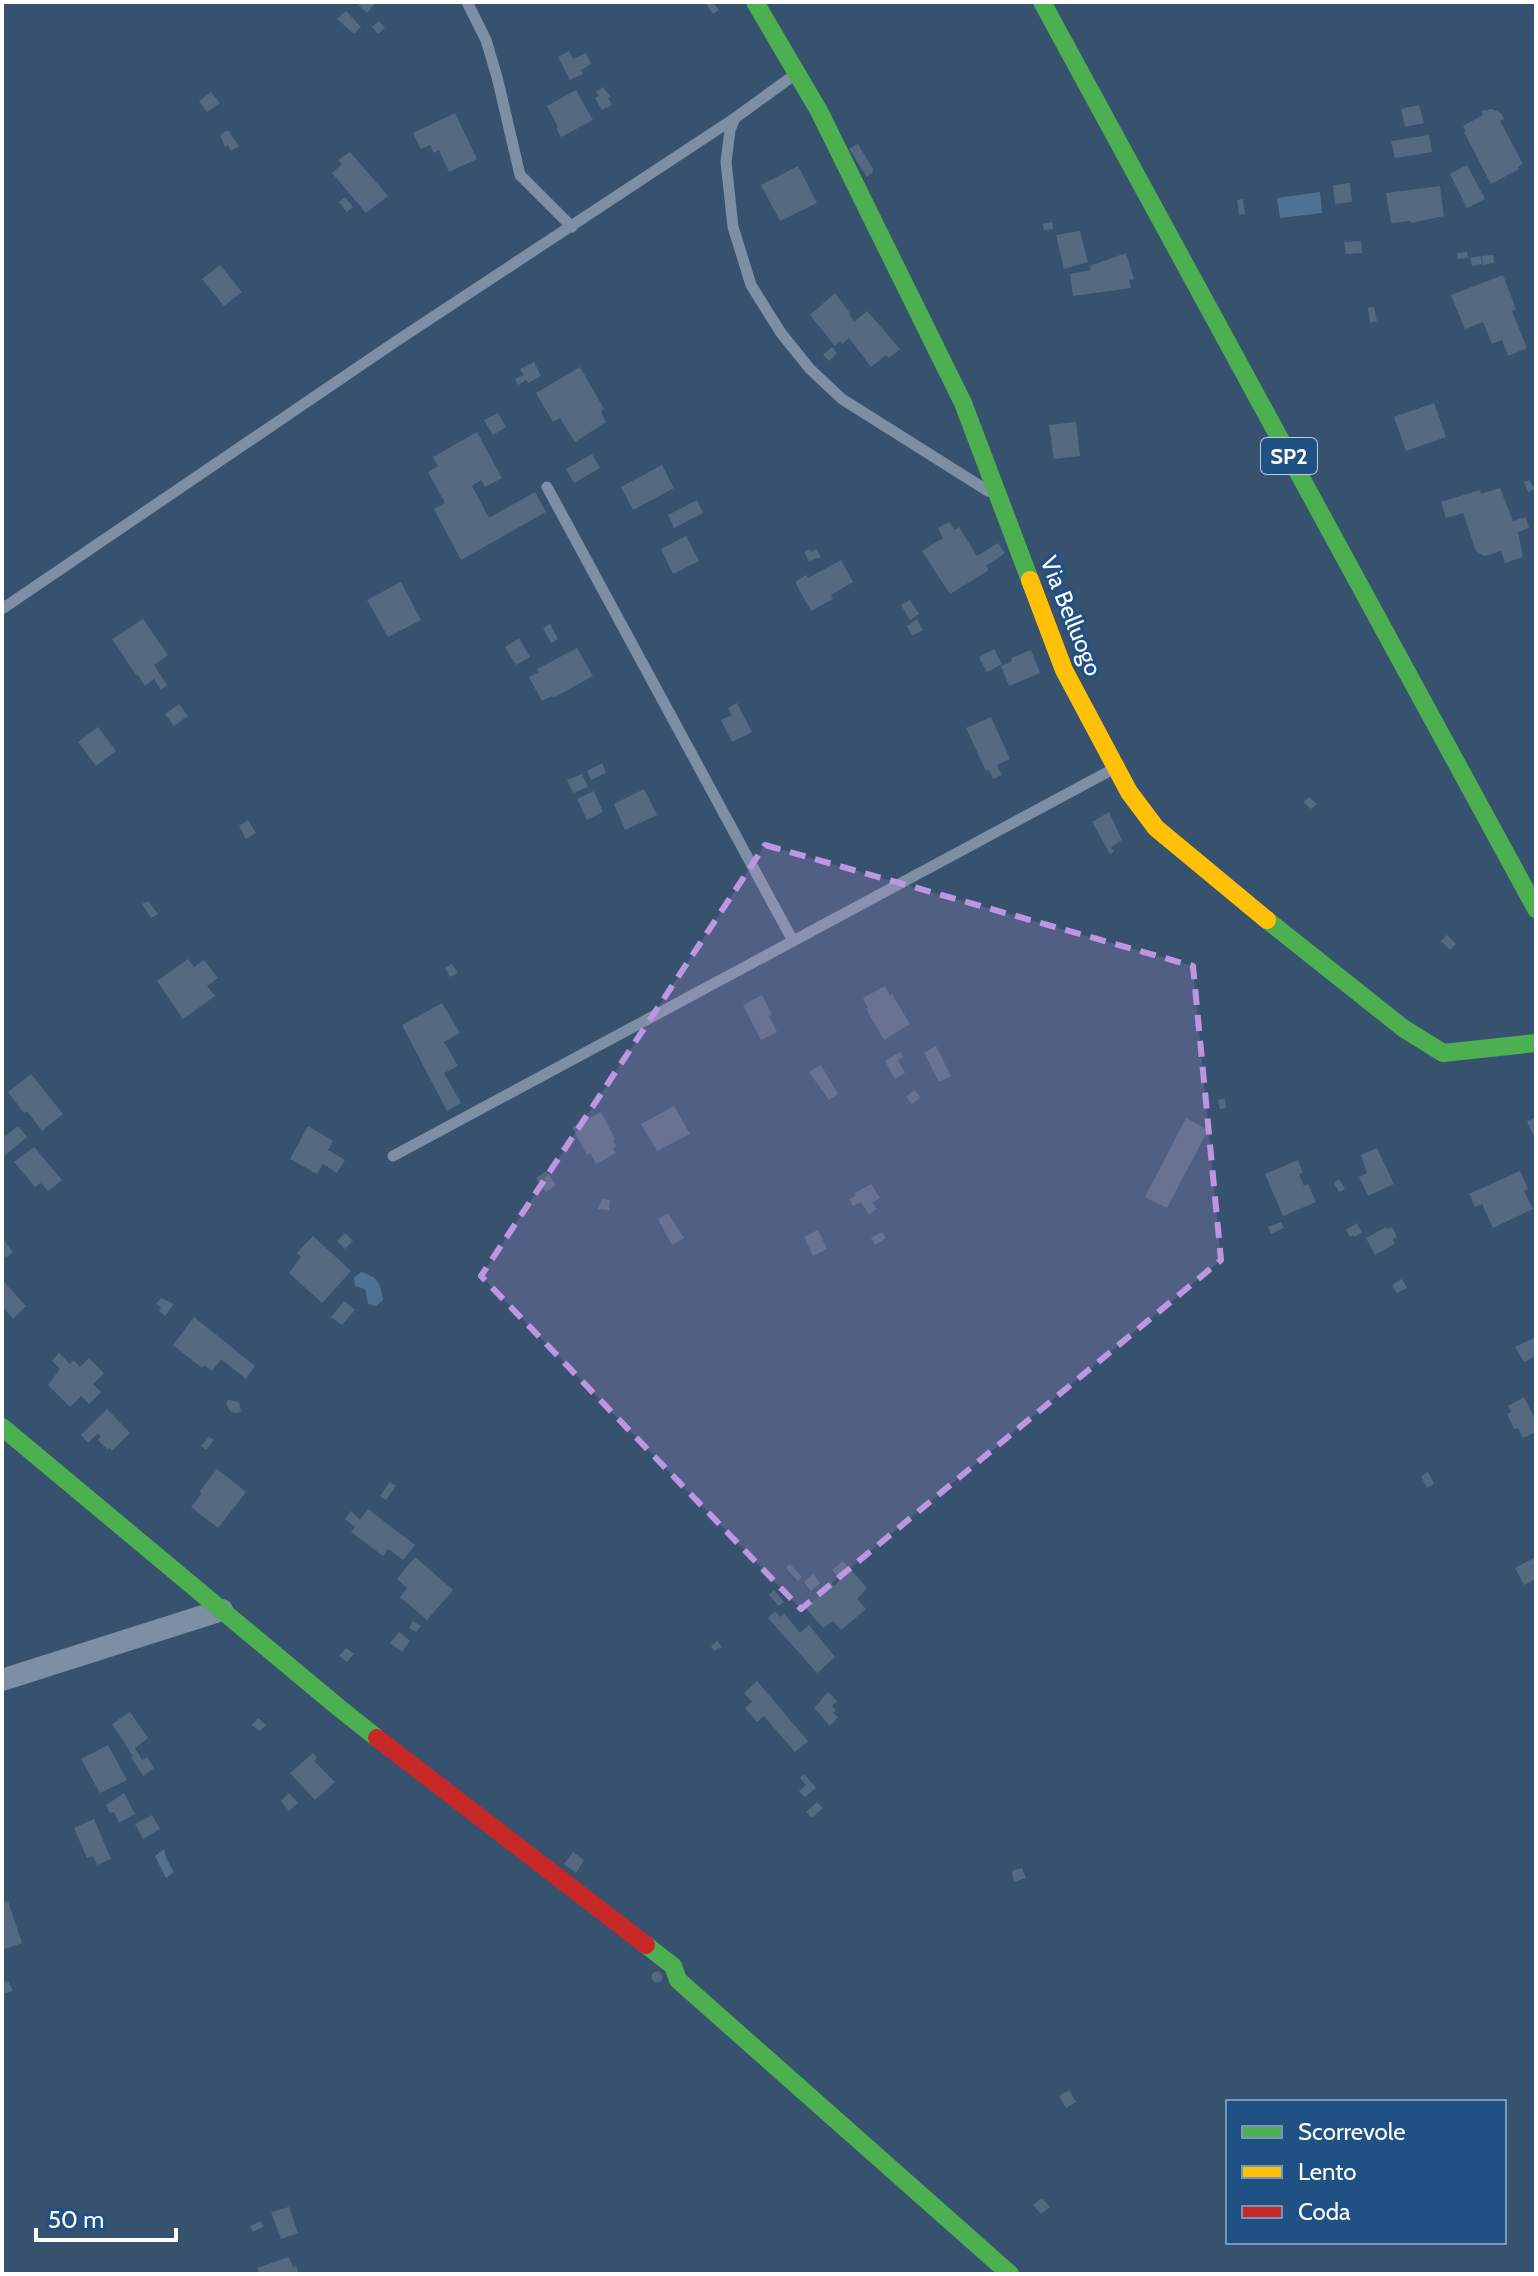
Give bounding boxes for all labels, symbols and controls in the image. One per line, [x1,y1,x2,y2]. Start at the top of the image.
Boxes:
road number: SP2 [1261,438,1317,474]
street label: Via Belluogo [1034,552,1109,680]
legend [1226,2100,1506,2244]
text: Scorrevole [1298,2117,1406,2146]
text: Lento [1298,2157,1357,2186]
scale bar [36,2192,176,2242]
text: Coda [1298,2197,1351,2226]
text: 50 m [48,2205,104,2234]

